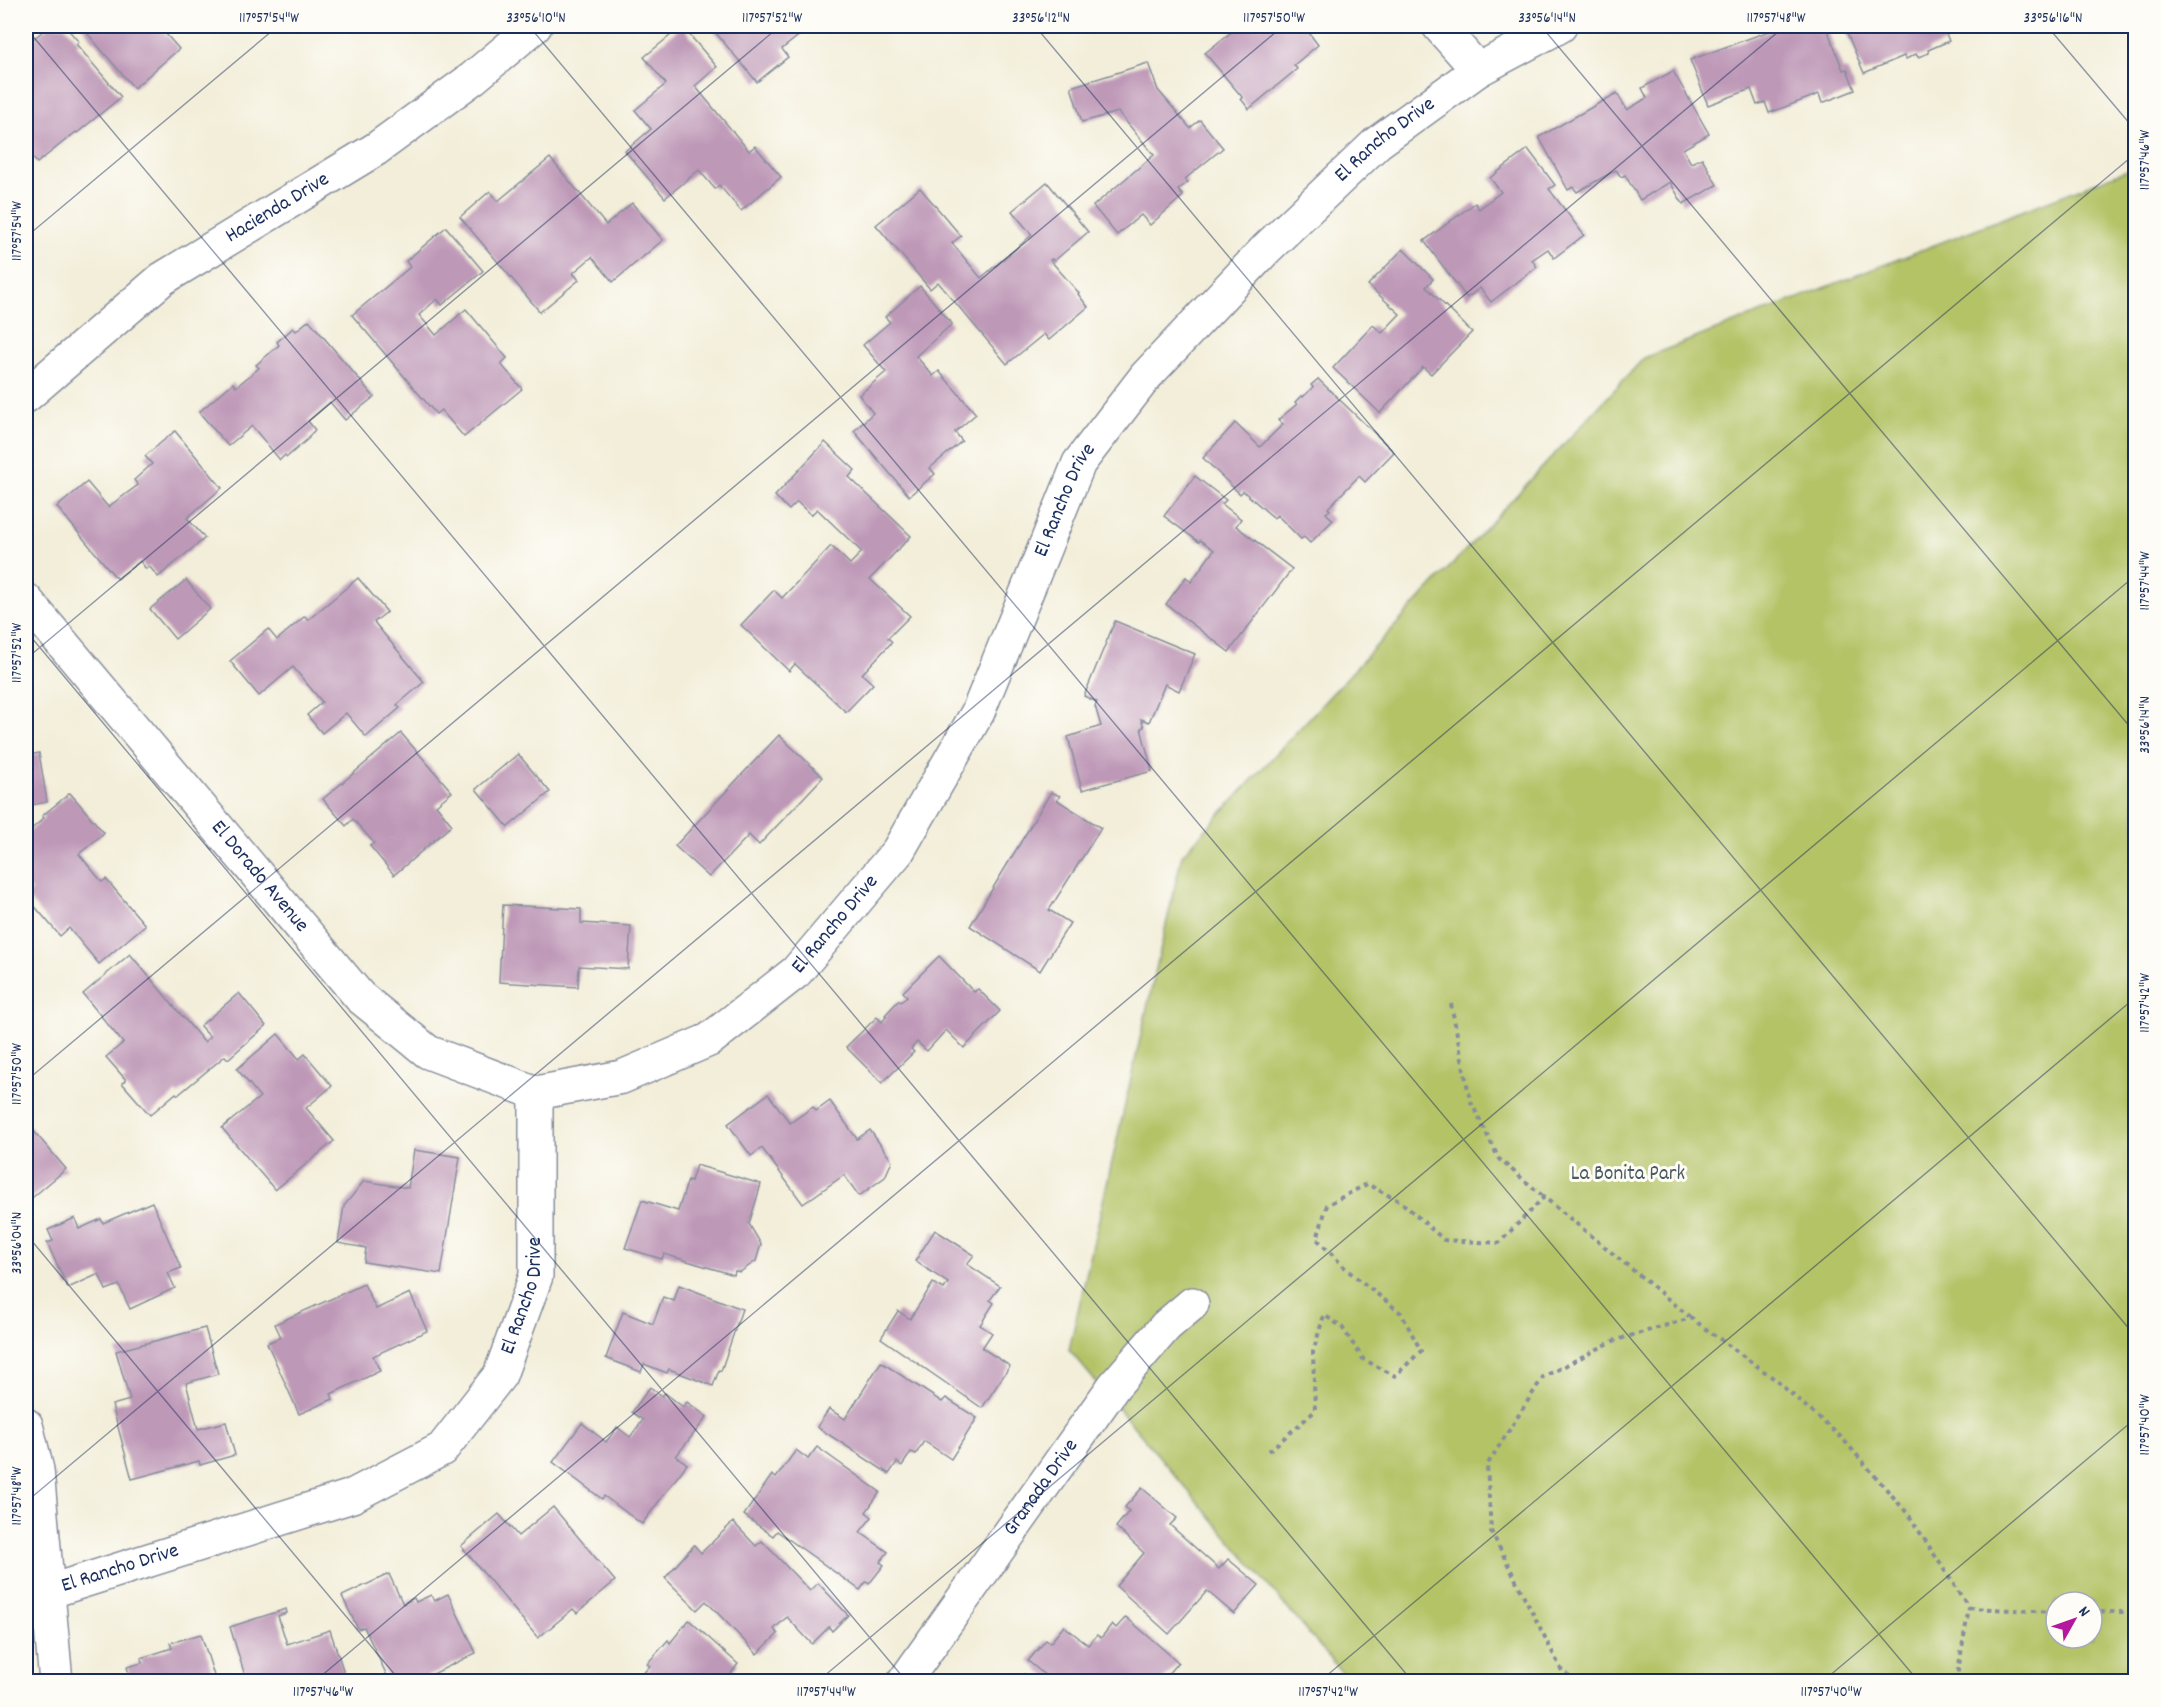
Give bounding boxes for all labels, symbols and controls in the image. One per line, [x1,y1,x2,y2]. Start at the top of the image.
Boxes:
text: 117°57'54"W [239,8,299,30]
text: 33°56'10"N [506,8,566,30]
text: 117°57'52"W [742,8,802,30]
text: 33°56'12"N [1012,8,1070,30]
text: 117°57'50"W [1243,8,1305,30]
text: 33°56'14"N [1518,8,1576,30]
text: 117°57'48"W [1747,8,1806,30]
text: 33°56'16"N [2024,8,2082,30]
street label: El Rancho Drive [1328,90,1442,190]
text: 117°57'46"W [2135,129,2157,190]
street label: Hacienda Drive [220,165,336,252]
text: 117°57'54"W [7,201,29,261]
street label: El Rancho Drive [1027,437,1104,562]
text: 117°57'44"W [2135,551,2157,611]
text: 117°57'52"W [7,623,29,683]
text: 33°56'14"N [2135,696,2157,754]
street label: El Dorado Avenue [203,814,315,940]
street label: El Rancho Drive [785,869,886,981]
text: 117°57'42"W [2135,973,2157,1033]
text: 117°57'50"W [7,1043,29,1105]
park label: La Bonita Park [1571,1160,1685,1190]
text: 33°56'04"N [7,1212,29,1274]
street label: El Rancho Drive [494,1237,551,1359]
text: 117°57'40"W [2135,1394,2157,1456]
street label: Granada Drive [997,1433,1087,1543]
text: 117°57'48"W [7,1466,29,1525]
street label: El Rancho Drive [58,1537,183,1602]
north arrow [2044,1590,2104,1650]
text: N [2072,1602,2095,1622]
text: 117°57'46"W [293,1682,354,1704]
text: 117°57'44"W [796,1682,856,1704]
text: 117°57'42"W [1298,1682,1358,1704]
text: 117°57'40"W [1800,1682,1862,1704]

